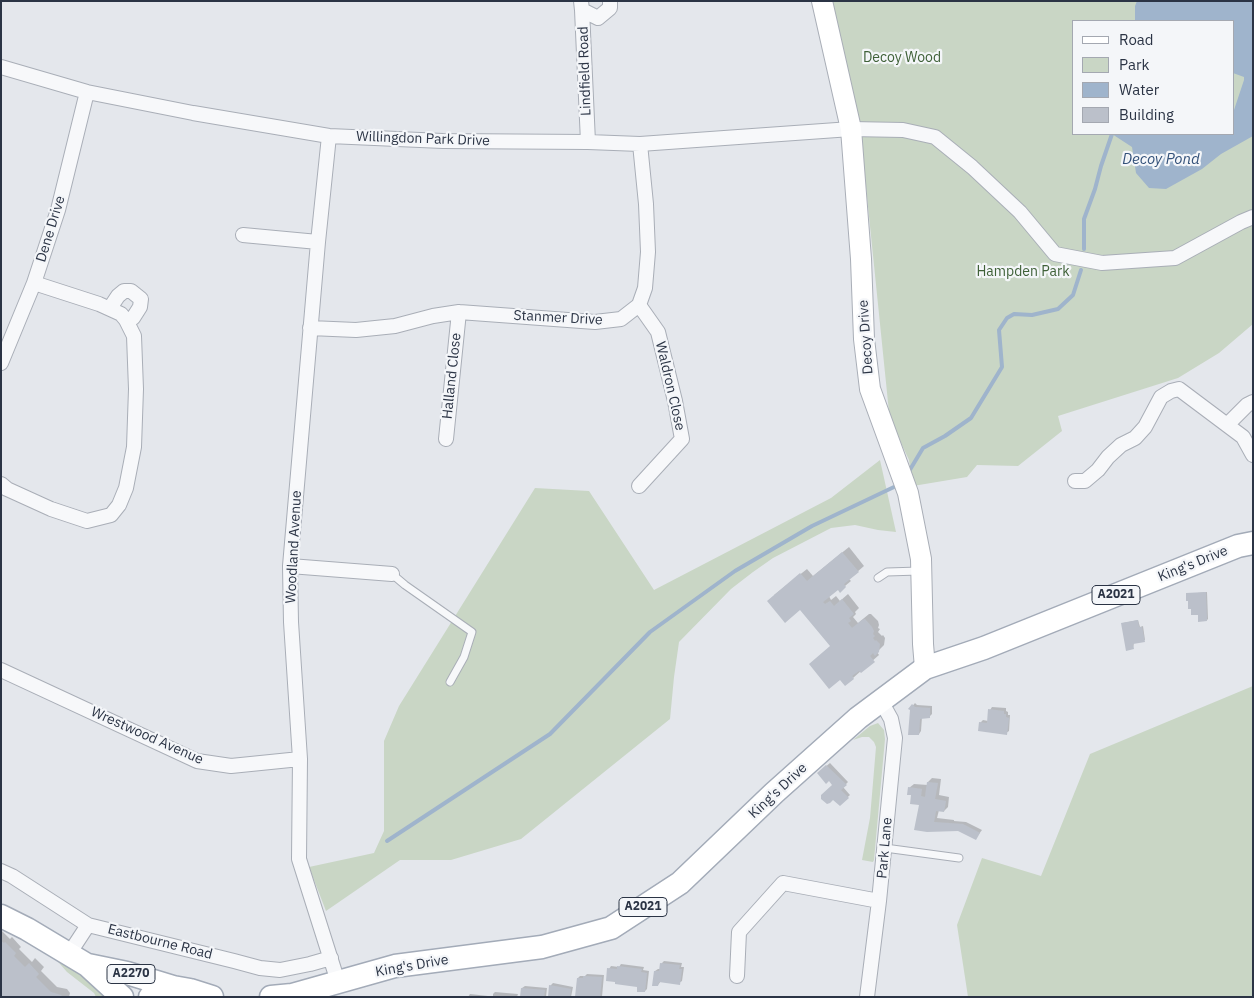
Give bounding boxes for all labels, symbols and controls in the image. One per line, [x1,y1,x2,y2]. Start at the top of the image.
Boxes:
legend [1072,20,1234,135]
street label: Lindfield Road [575,26,595,116]
text: Road [1119,30,1154,49]
park label: Decoy Wood [863,50,941,66]
text: Park [1119,55,1149,74]
text: Water [1119,80,1159,99]
text: Building [1119,105,1174,124]
street label: Willingdon Park Drive [356,128,490,150]
water label: Decoy Pond [1122,151,1200,169]
street label: Dene Drive [33,194,69,264]
park label: Hampden Park [976,264,1070,280]
street label: Decoy Drive [855,299,877,375]
street label: Stanmer Drive [513,307,603,329]
street label: Halland Close [439,332,465,420]
street label: Waldron Close [652,340,688,432]
street label: Woodland Avenue [283,490,305,604]
street label: King's Drive [1156,542,1230,586]
road number: A2021 [1092,586,1140,604]
street label: Wrestwood Avenue [88,704,206,768]
street label: King's Drive [745,760,811,822]
street label: Park Lane [874,817,896,879]
road number: A2021 [619,898,667,916]
street label: Eastbourne Road [106,921,214,963]
street label: King's Drive [374,951,450,981]
road number: A2270 [107,964,155,984]

